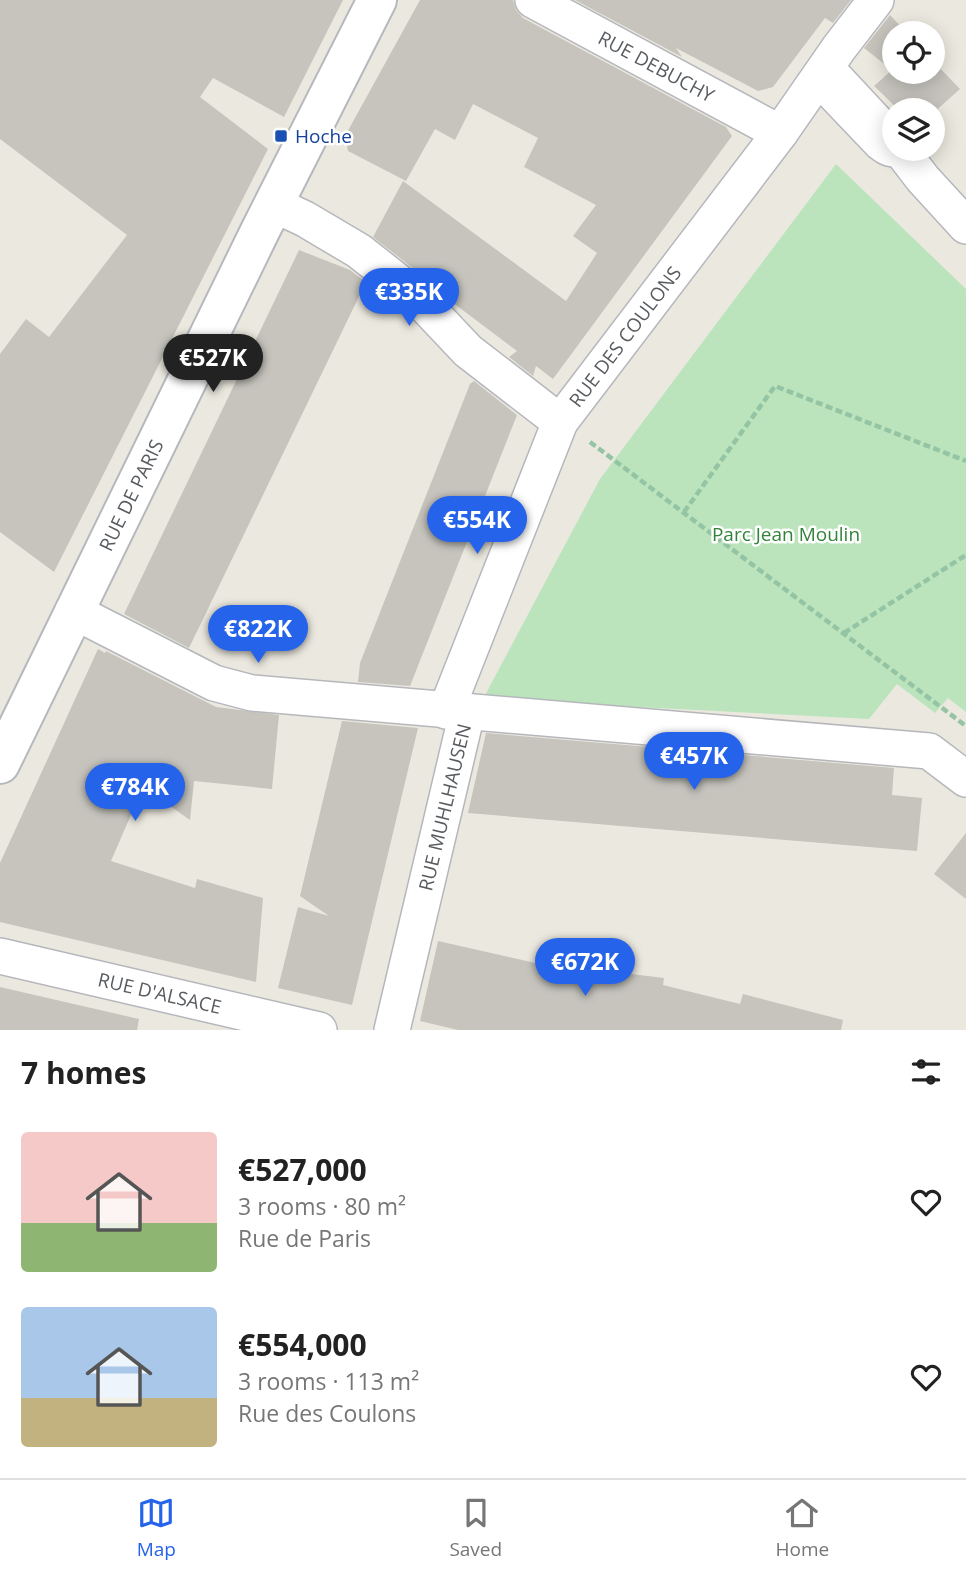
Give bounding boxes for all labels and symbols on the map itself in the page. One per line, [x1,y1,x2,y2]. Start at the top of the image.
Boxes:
street label: RUE DEBUCHY [594,25,719,108]
place label: Hoche [295,123,352,149]
marker: Hoche [273,128,289,144]
street label: RUE DES COULONS [563,261,687,412]
pin: €335K [360,268,458,328]
pin: €527K [164,334,262,394]
street label: RUE DE PARIS [93,435,169,555]
pin: €554K [428,496,526,556]
park label: Parc Jean Moulin [712,521,860,547]
pin: €822K [209,606,307,665]
street label: RUE MUHLHAUSEN [412,721,477,893]
pin: €457K [645,732,743,792]
pin: €784K [86,764,184,823]
pin: €672K [536,939,634,998]
street label: RUE D'ALSACE [95,966,224,1020]

